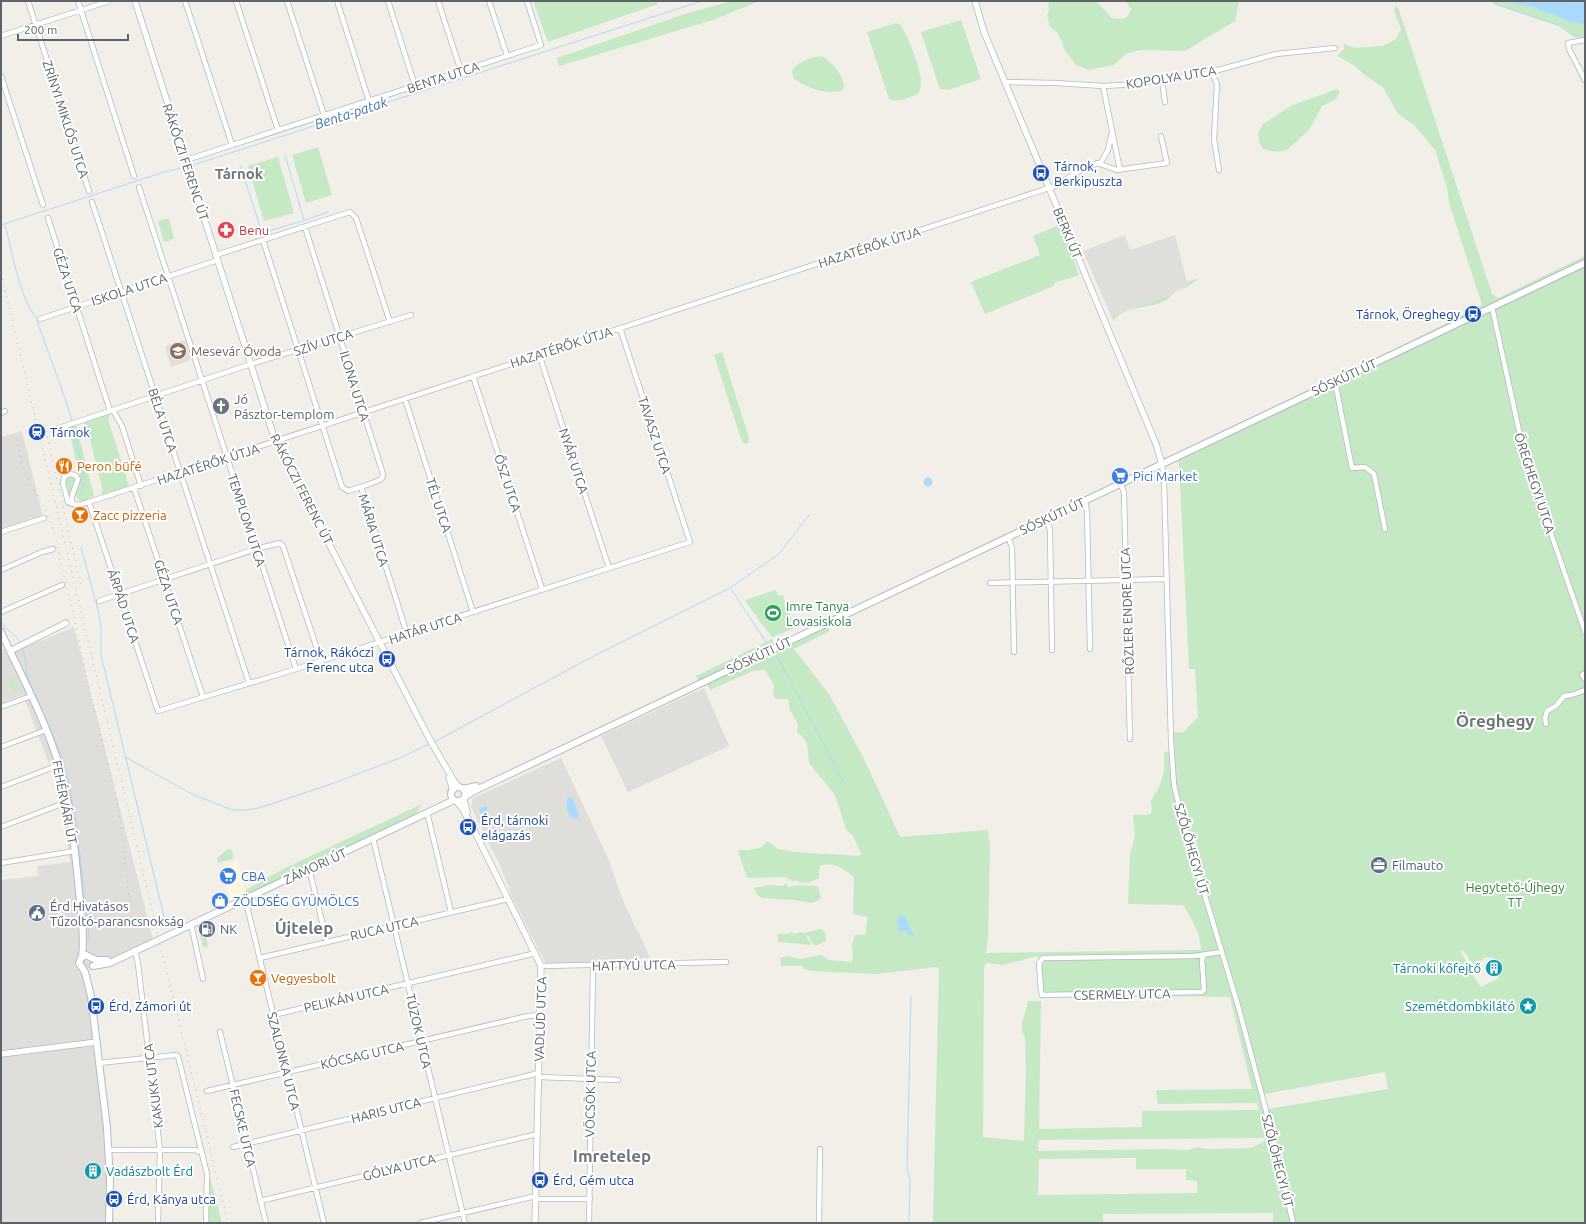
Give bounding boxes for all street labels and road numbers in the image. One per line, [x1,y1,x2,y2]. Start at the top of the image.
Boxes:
street label: ZRÍNYI MIKLÓS UTCA [40,58,93,180]
street label: BENTA UTCA [405,59,482,95]
street label: KOPOLYA UTCA [1125,63,1218,91]
street label: RÁKÓCZI FERENC ÚT [160,101,212,222]
street label: BERKI ÚT [1051,205,1086,261]
street label: HAZATÉRŐK ÚTJA [816,223,922,270]
street label: GÉZA UTCA [51,245,86,315]
street label: ISKOLA UTCA [89,270,169,308]
street label: HAZATÉRŐK ÚTJA [508,323,614,370]
street label: SZÍV UTCA [291,325,355,358]
street label: ILONA UTCA [338,349,373,423]
street label: SÓSKÚTI ÚT [1309,355,1379,398]
street label: BÉLA UTCA [146,386,181,454]
street label: TAVASZ UTCA [636,395,674,476]
street label: NYÁR UTCA [557,426,592,496]
street label: RÁKÓCZI FERENC ÚT [268,431,337,547]
street label: ÖREGHEGYI UTCA [1512,431,1559,536]
street label: HAZATÉRŐK ÚTJA [155,440,261,487]
street label: ŐSZ UTCA [492,452,524,514]
street label: TEMPLOM UTCA [225,472,269,569]
street label: TÉL UTCA [424,476,456,535]
street label: MÁRIA UTCA [356,492,393,569]
street label: SÓSKÚTI ÚT [1017,494,1087,537]
street label: RŐZLER ENDRE UTCA [1118,547,1136,675]
street label: GÉZA UTCA [152,557,187,627]
street label: ÁRPÁD UTCA [105,567,144,645]
street label: HATÁR UTCA [387,609,464,646]
street label: SÓSKÚTI ÚT [724,633,794,676]
street label: FEHÉRVÁRI ÚT [50,759,81,845]
street label: SZŐLŐHEGYI ÚT [1172,801,1213,897]
street label: ZÁMORI ÚT [281,844,349,887]
street label: RUCA UTCA [349,913,420,943]
street label: HATTYÚ UTCA [592,956,677,973]
street label: VADLÚD UTCA [531,976,549,1062]
street label: PELIKÁN UTCA [302,980,390,1015]
street label: CSERMELY UTCA [1073,986,1171,1002]
street label: TÚZOK UTCA [404,992,436,1071]
street label: SZALONKA UTCA [265,1010,303,1112]
street label: KÓCSAG UTCA [319,1038,406,1071]
street label: KAKUKK UTCA [141,1042,165,1129]
street label: VÖCSÖK UTCA [581,1050,598,1137]
street label: FECSKE UTCA [227,1088,259,1169]
street label: HARIS UTCA [350,1094,423,1125]
street label: SZŐLŐHEGYI ÚT [1260,1113,1297,1209]
street label: GÓLYA UTCA [361,1151,437,1183]

